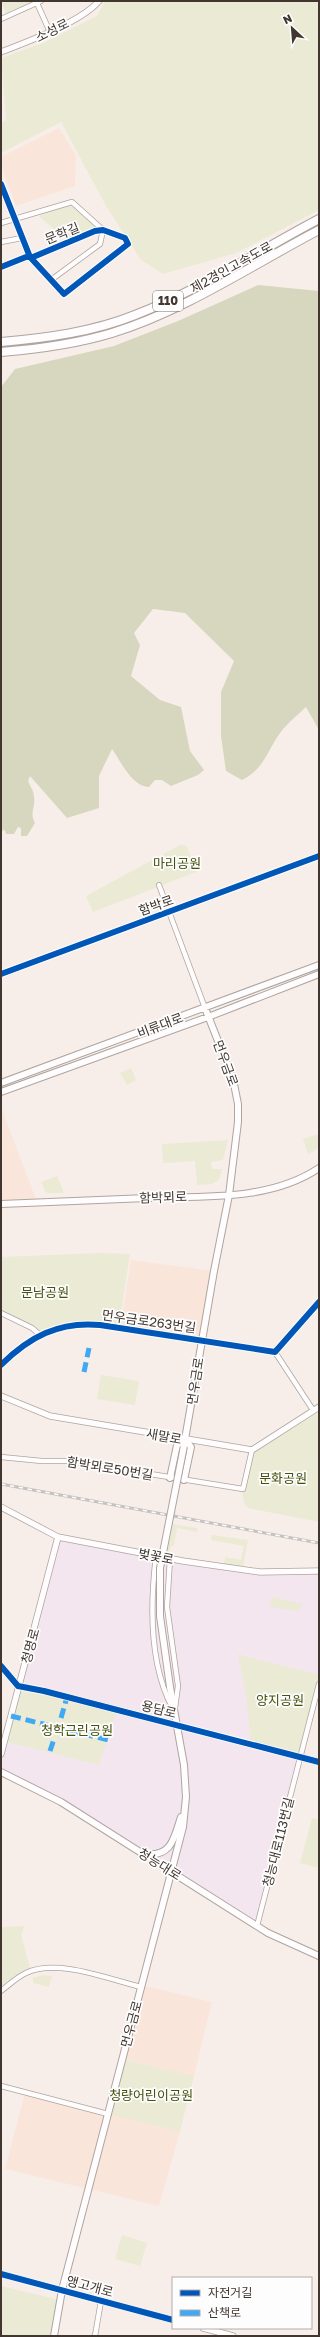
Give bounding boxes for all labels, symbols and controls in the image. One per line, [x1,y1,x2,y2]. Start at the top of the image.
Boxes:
north arrow [272,8,312,48]
text: N [281,11,294,26]
street label: 소성로 [32,15,72,45]
street label: 문학길 [42,219,82,247]
street label: 제2경인고속도로 [187,238,275,296]
road number: 110 [153,291,183,311]
park label: 마리공원 [153,855,201,871]
street label: 함박로 [136,891,176,919]
street label: 비류대로 [135,1009,185,1041]
street label: 먼우금로 [210,1038,242,1088]
street label: 함박뫼로 [139,1188,187,1206]
park label: 문남공원 [21,1284,69,1300]
street label: 먼우금로263번길 [101,1306,197,1336]
street label: 먼우금로 [183,1356,207,1406]
street label: 새말로 [145,1425,183,1447]
street label: 함박뫼로50번길 [66,1453,154,1483]
park label: 문화공원 [259,1470,307,1486]
street label: 벚꽃로 [137,1545,175,1567]
street label: 청명로 [18,1627,42,1665]
park label: 양지공원 [256,1692,304,1708]
street label: 용담로 [140,1697,178,1721]
park label: 청학근린공원 [41,1722,113,1738]
street label: 청능대로113번길 [259,1795,297,1889]
street label: 청능대로 [135,1845,185,1883]
street label: 먼우금로 [117,1999,145,2049]
park label: 청량어린이공원 [109,2087,193,2103]
street label: 앵고개로 [65,2272,115,2300]
legend [172,2277,312,2329]
text: 자전거길 [208,2285,252,2300]
text: 산책로 [208,2305,241,2320]

